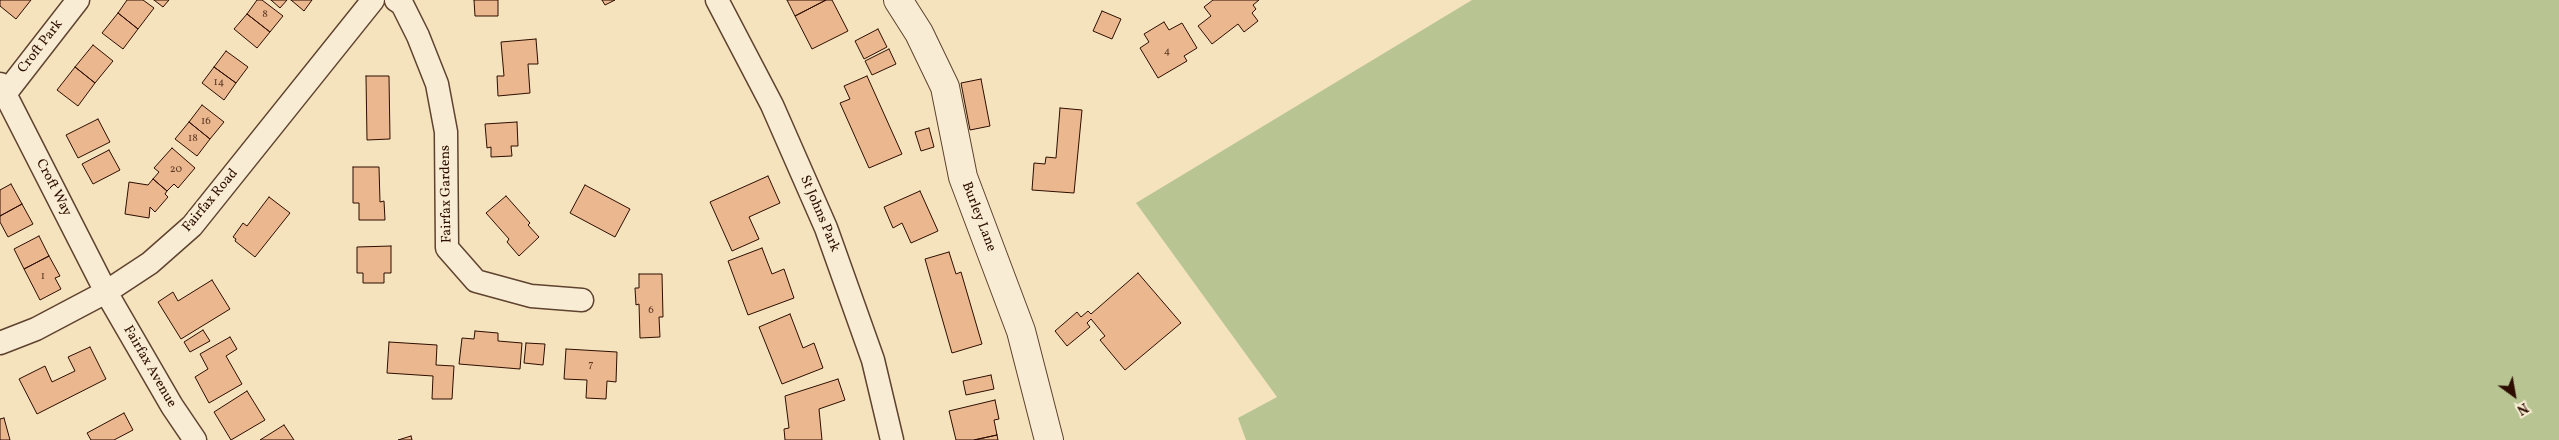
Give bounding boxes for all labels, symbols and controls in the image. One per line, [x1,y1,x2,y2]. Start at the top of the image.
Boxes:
house number: 8 [262,8,268,22]
street label: Croft Park [15,17,67,77]
house number: 4 [1164,45,1170,59]
house number: 14 [214,76,224,90]
house number: 16 [201,115,211,129]
house number: 18 [188,132,198,146]
street label: Fairfax Gardens [438,145,456,243]
street label: Croft Way [31,157,75,219]
house number: 20 [170,163,182,177]
street label: Fairfax Road [180,166,242,236]
street label: St Johns Park [795,173,843,255]
street label: Burley Lane [957,180,999,254]
house number: 1 [41,270,45,284]
house number: 6 [648,304,654,318]
street label: Fairfax Avenue [119,323,179,411]
house number: 7 [588,358,594,372]
north arrow [2489,370,2539,420]
text: N [2513,397,2532,419]

